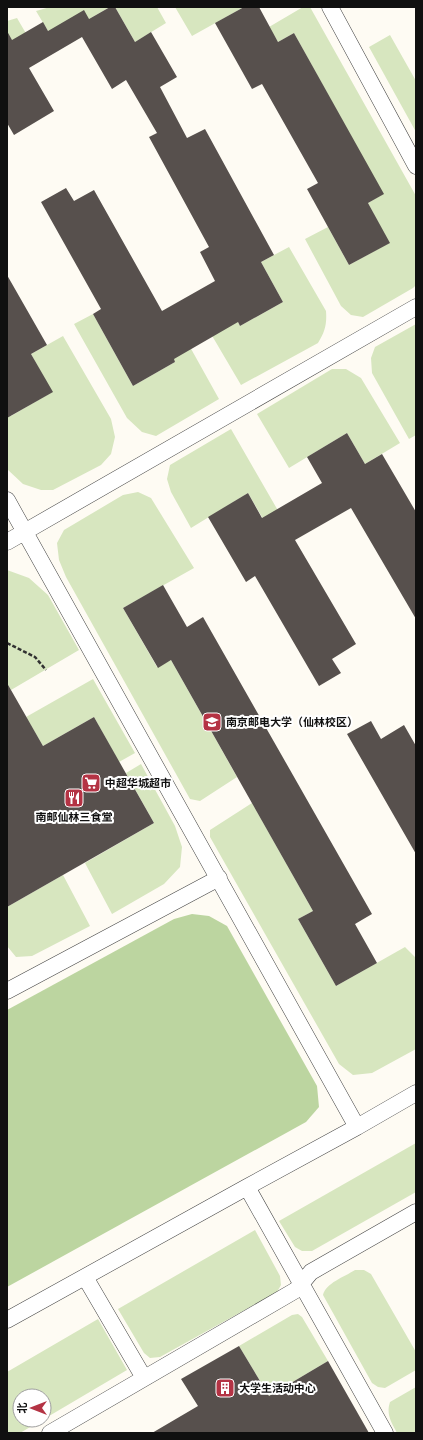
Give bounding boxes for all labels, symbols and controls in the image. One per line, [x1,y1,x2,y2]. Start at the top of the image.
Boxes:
school or university icon: 南京邮电大学（仙林校区） [201,711,223,733]
place label: 南京邮电大学（仙林校区） [226,716,358,728]
supermarket icon: 中超华城超市 [80,772,102,794]
place label: 中超华城超市 [105,777,171,789]
restaurant icon: 南邮仙林三食堂 [63,787,85,809]
place label: 南邮仙林三食堂 [36,811,113,823]
building icon: 大学生活动中心 [214,1377,236,1399]
place label: 大学生活动中心 [239,1382,316,1394]
north arrow [12,1388,52,1428]
text: 北 [16,1403,28,1414]

